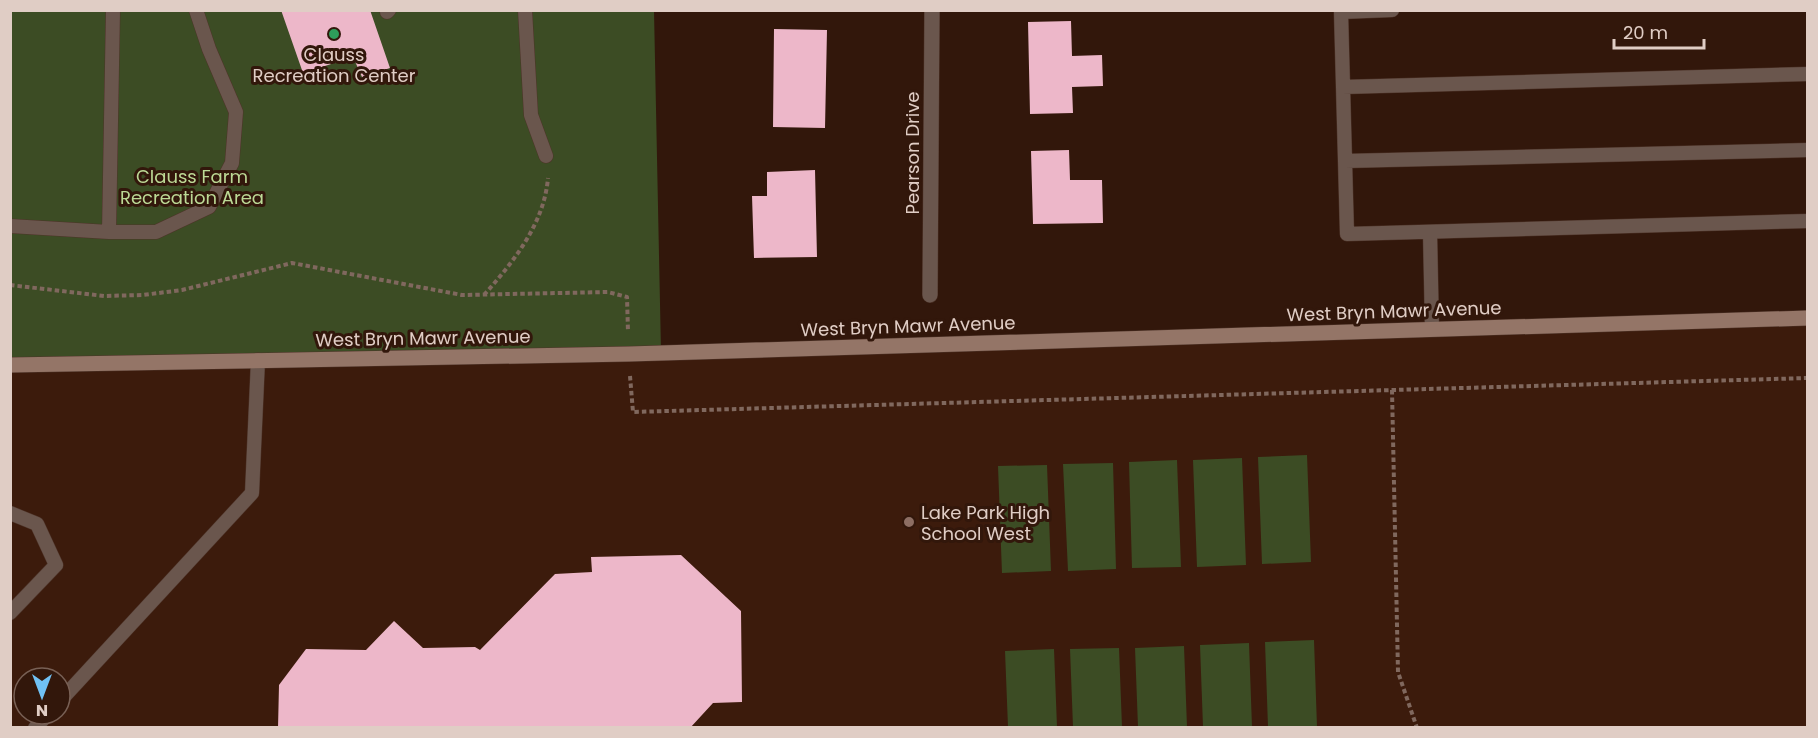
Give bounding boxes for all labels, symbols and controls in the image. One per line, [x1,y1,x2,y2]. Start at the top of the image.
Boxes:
scale bar [1614,12,1704,50]
text: 20 m [1623,20,1668,45]
marker: Clauss Recreation Center [327,27,341,41]
place label: Clauss Recreation Center [253,42,416,88]
street label: Pearson Drive [900,92,925,214]
park label: Clauss Farm Recreation Area [120,164,264,210]
street label: West Bryn Mawr Avenue [1286,295,1502,327]
street label: West Bryn Mawr Avenue [800,310,1016,342]
street label: West Bryn Mawr Avenue [315,324,531,352]
place label: Lake Park High School West [921,500,1050,546]
marker: Lake Park High School West [902,515,916,529]
north arrow [12,666,72,726]
text: N [36,699,48,722]

